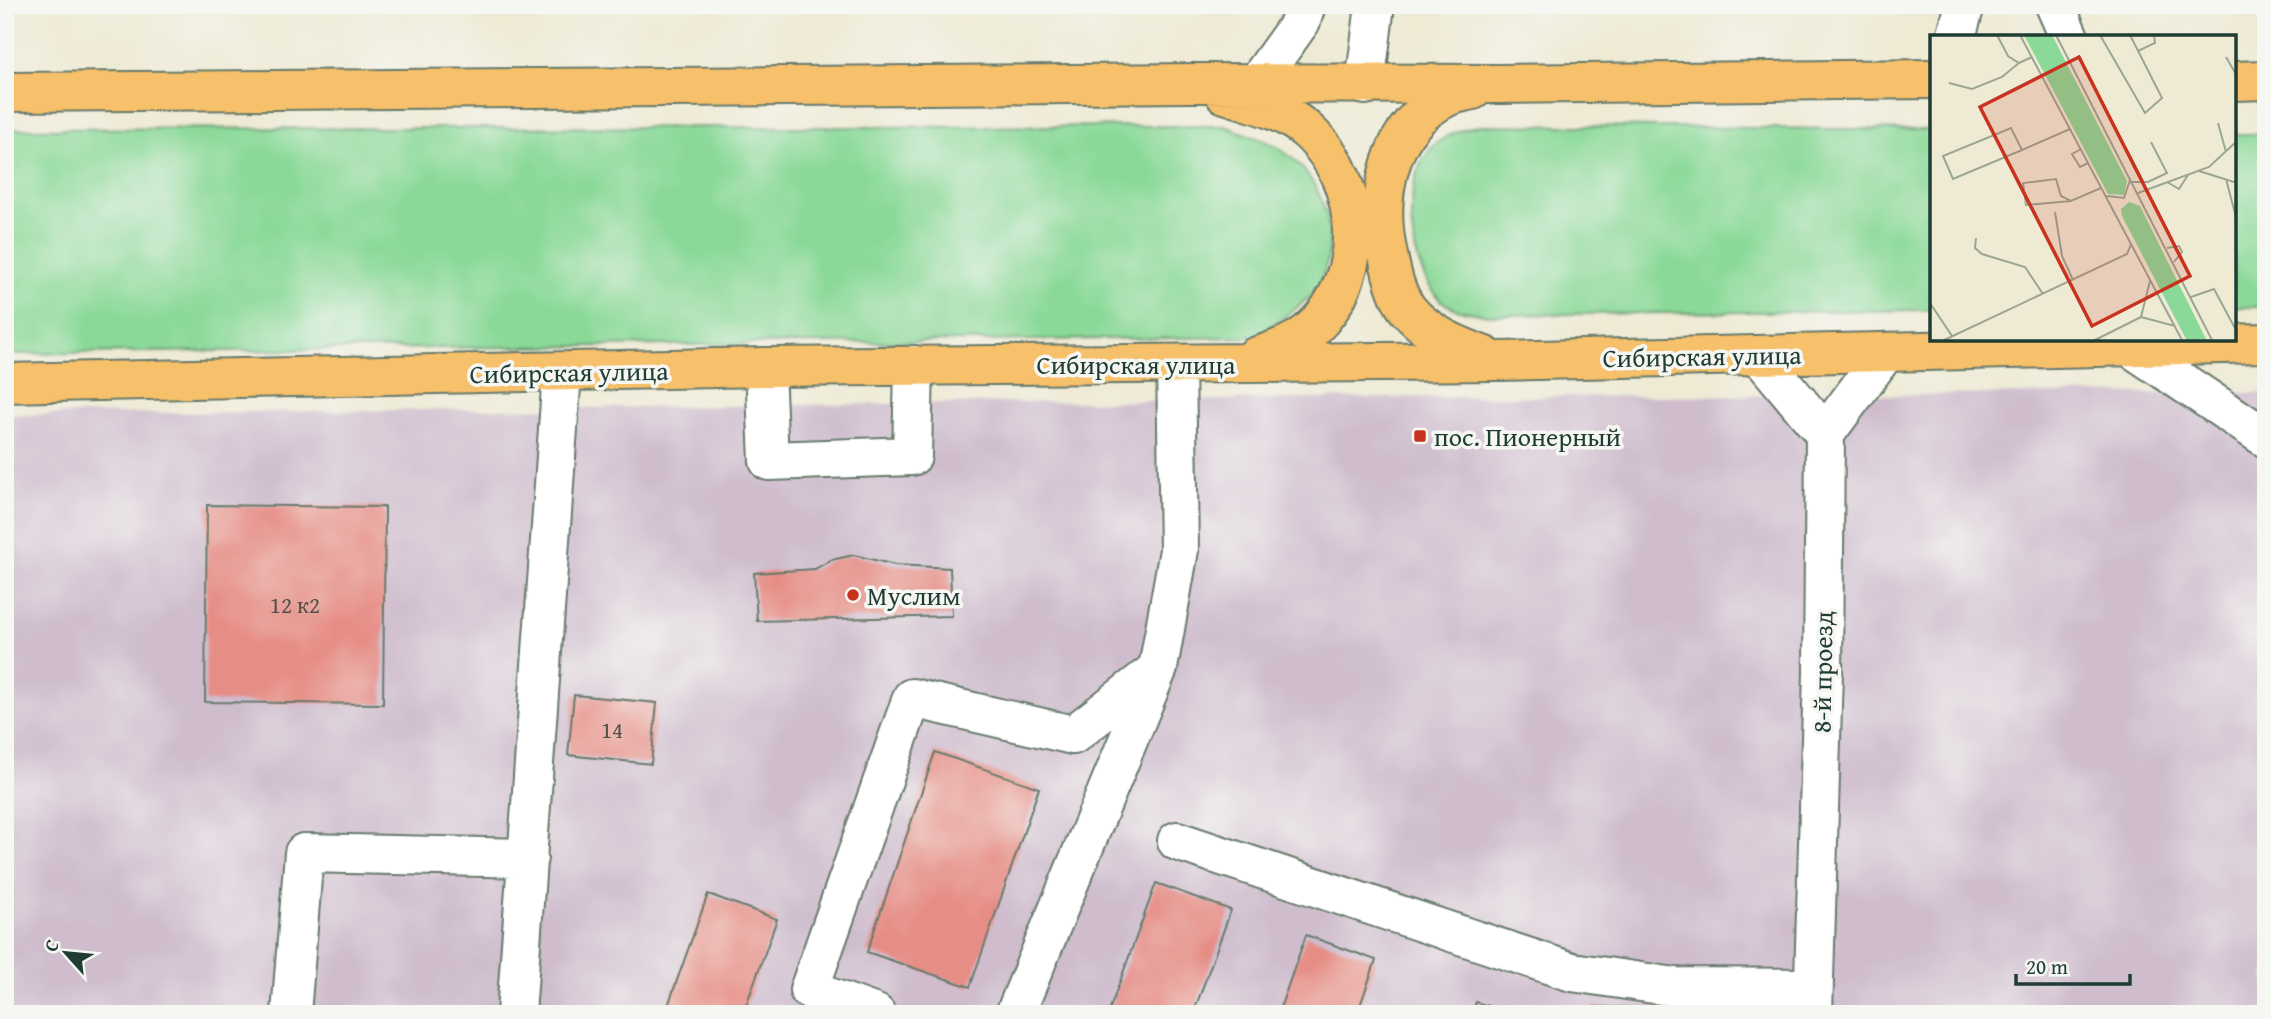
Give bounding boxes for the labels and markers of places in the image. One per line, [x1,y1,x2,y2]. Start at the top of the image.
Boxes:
place label: пос. Пионерный [1434,417,1621,456]
marker: пос. Пионерный [1412,428,1428,444]
place label: Муслим [867,576,961,615]
marker: Муслим [845,587,861,603]

